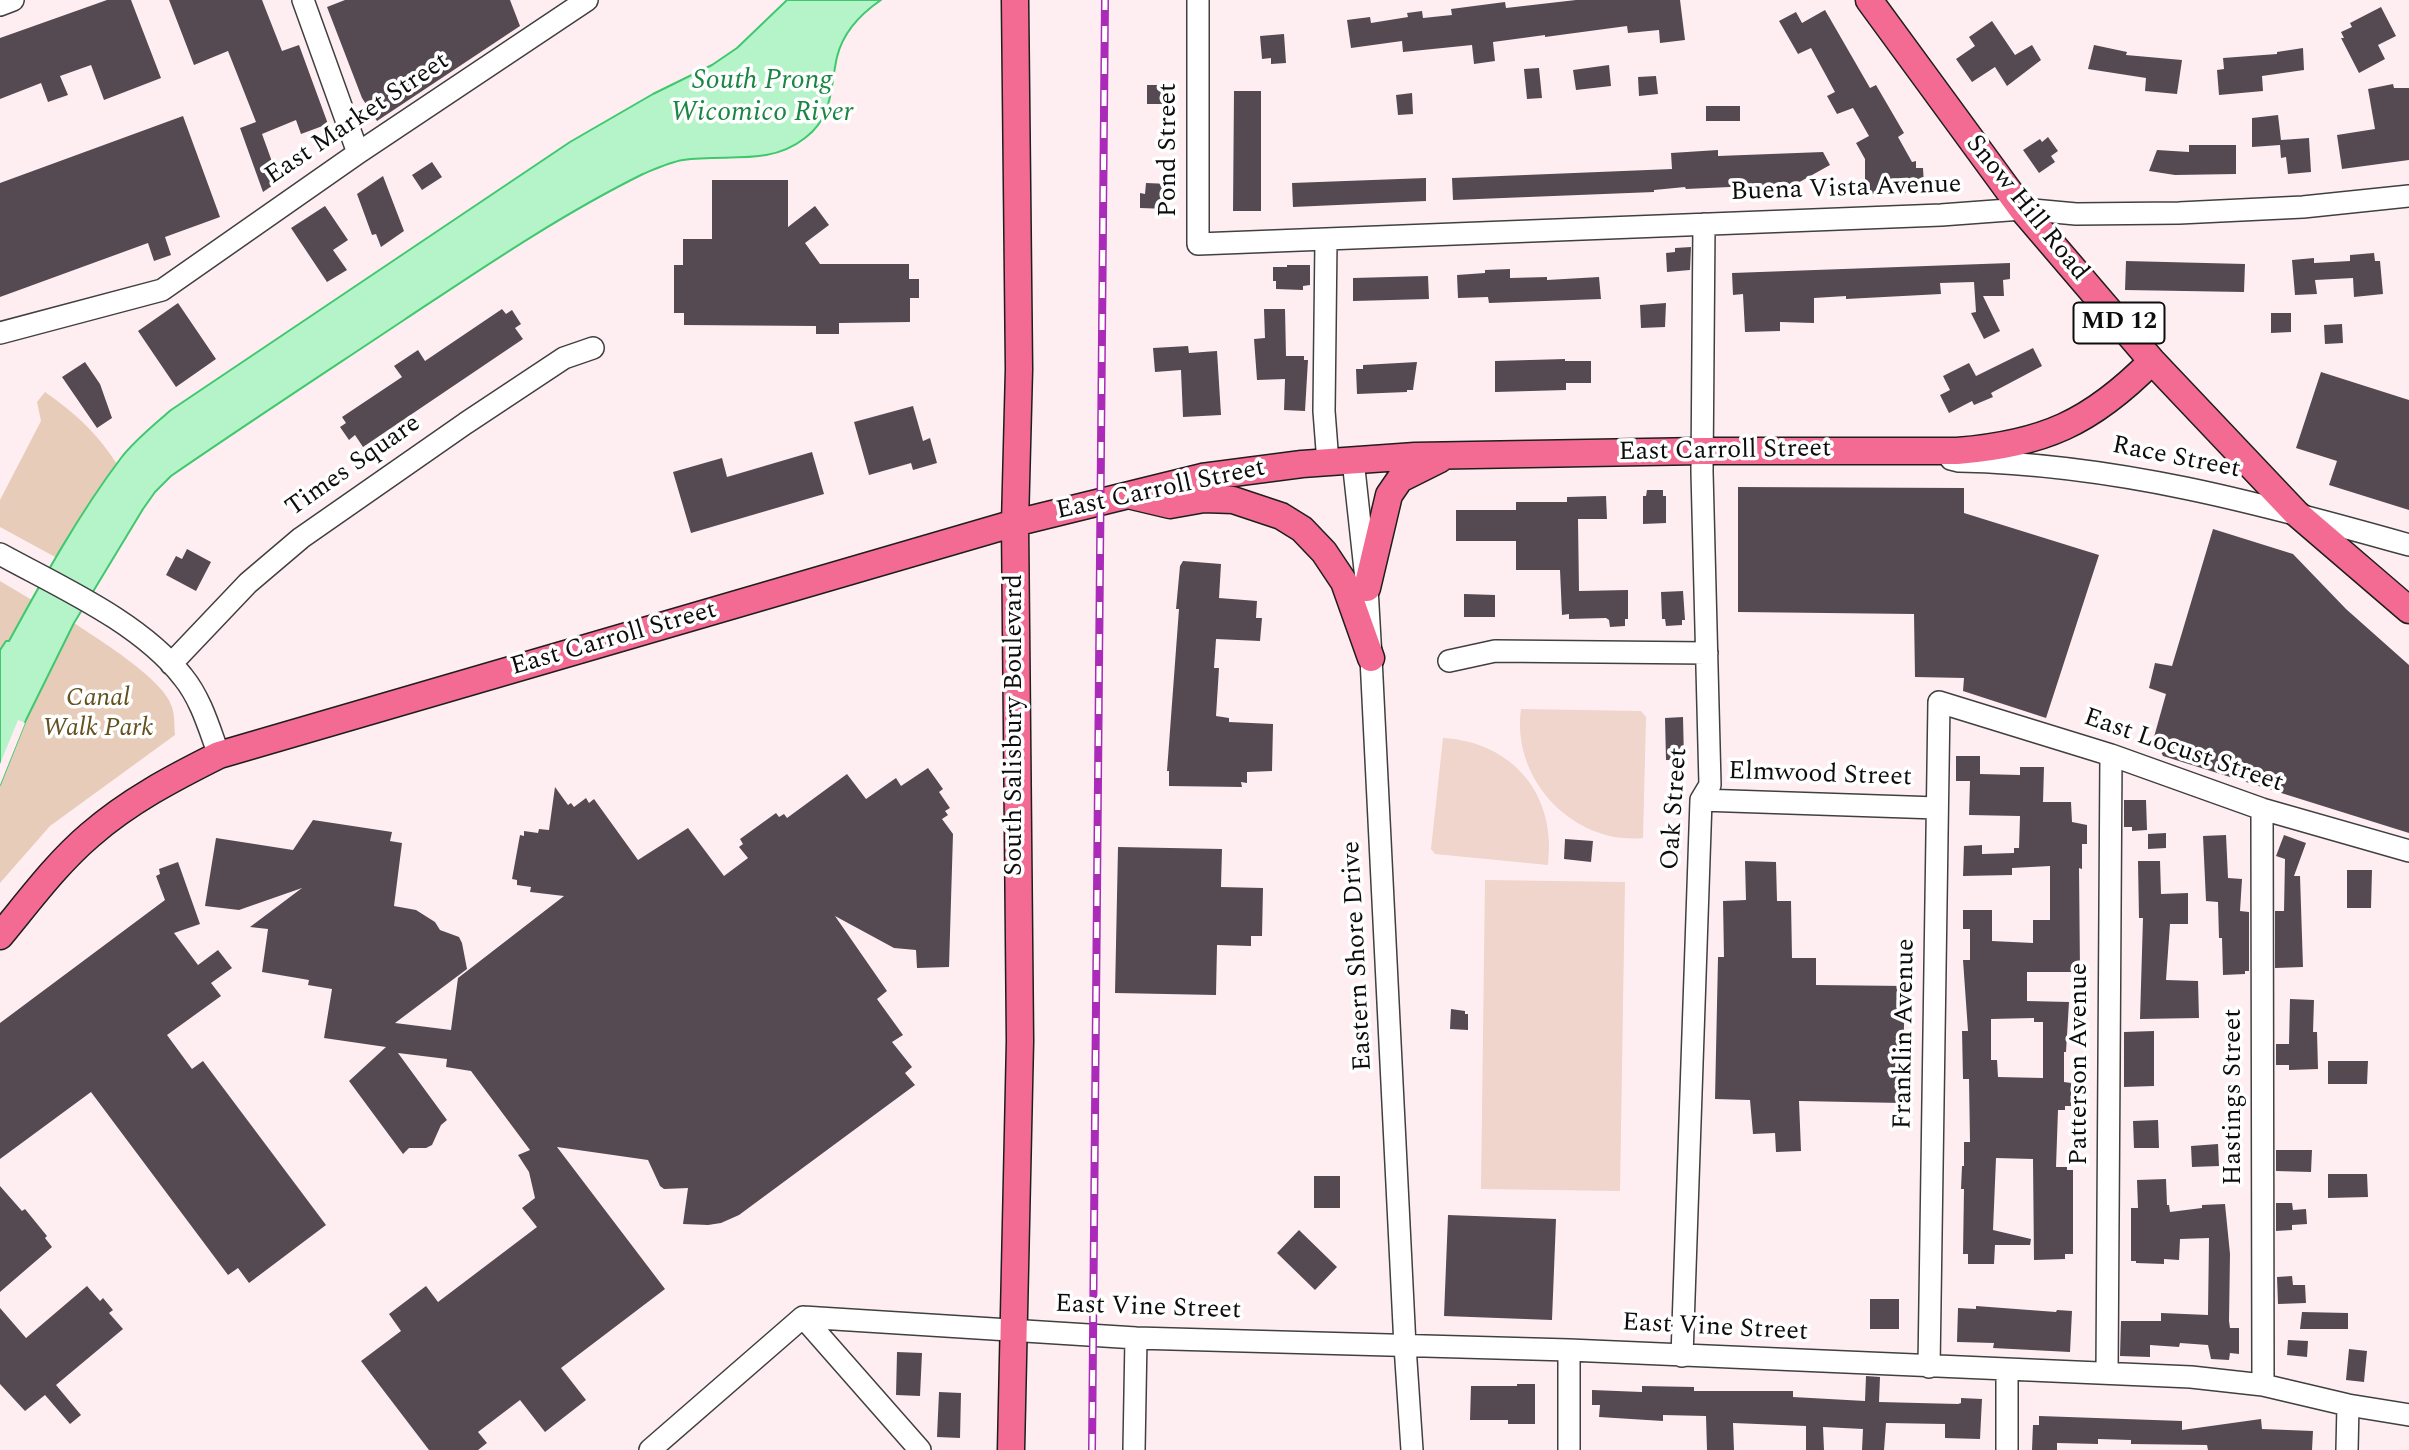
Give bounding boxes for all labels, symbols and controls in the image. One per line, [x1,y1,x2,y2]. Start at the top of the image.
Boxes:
street label: East Market Street [260,47,456,193]
water label: South Prong Wicomico River [671,66,853,132]
street label: Pond Street [1154,83,1186,217]
street label: Snow Hill Road [1958,130,2094,288]
street label: Buena Vista Avenue [1730,170,1962,210]
road number: MD 12 [2074,302,2164,344]
street label: Times Square [281,409,427,525]
street label: Race Street [2109,431,2243,487]
street label: East Carroll Street [1618,435,1832,469]
street label: East Carroll Street [1054,454,1268,528]
street label: South Salisbury Boulevard [1000,574,1032,876]
street label: East Carroll Street [508,596,720,684]
park label: Canal Walk Park [43,684,153,746]
street label: East Locust Street [2079,703,2287,801]
street label: Oak Street [1656,747,1696,871]
street label: Elmwood Street [1728,757,1912,795]
street label: Eastern Shore Drive [1337,840,1381,1072]
street label: Franklin Avenue [1889,938,1923,1130]
street label: Patterson Avenue [2065,963,2097,1165]
street label: Hastings Street [2219,1009,2251,1185]
street label: East Vine Street [1054,1290,1242,1328]
street label: East Vine Street [1621,1309,1809,1349]

